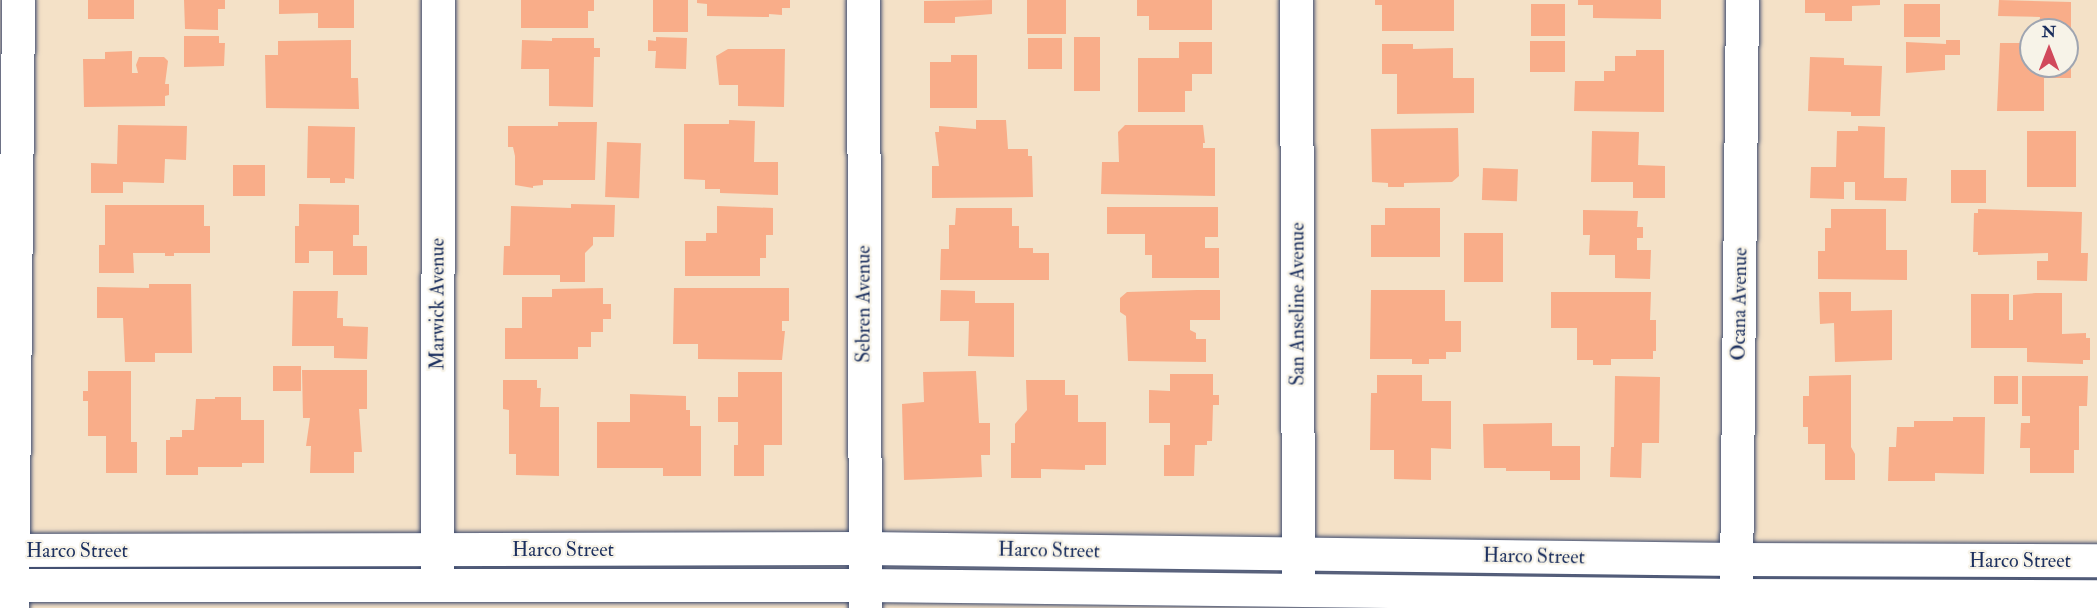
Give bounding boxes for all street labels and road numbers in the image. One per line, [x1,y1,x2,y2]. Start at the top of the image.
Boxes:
street label: San Anseline Avenue [1285,222,1309,386]
street label: Marwick Avenue [425,238,449,370]
street label: Sebren Avenue [851,245,875,363]
street label: Ocana Avenue [1726,247,1752,361]
street label: Harco Street [512,537,614,561]
street label: Harco Street [998,537,1100,563]
street label: Harco Street [26,538,128,562]
street label: Harco Street [1483,543,1585,569]
street label: Harco Street [1969,548,2071,572]

